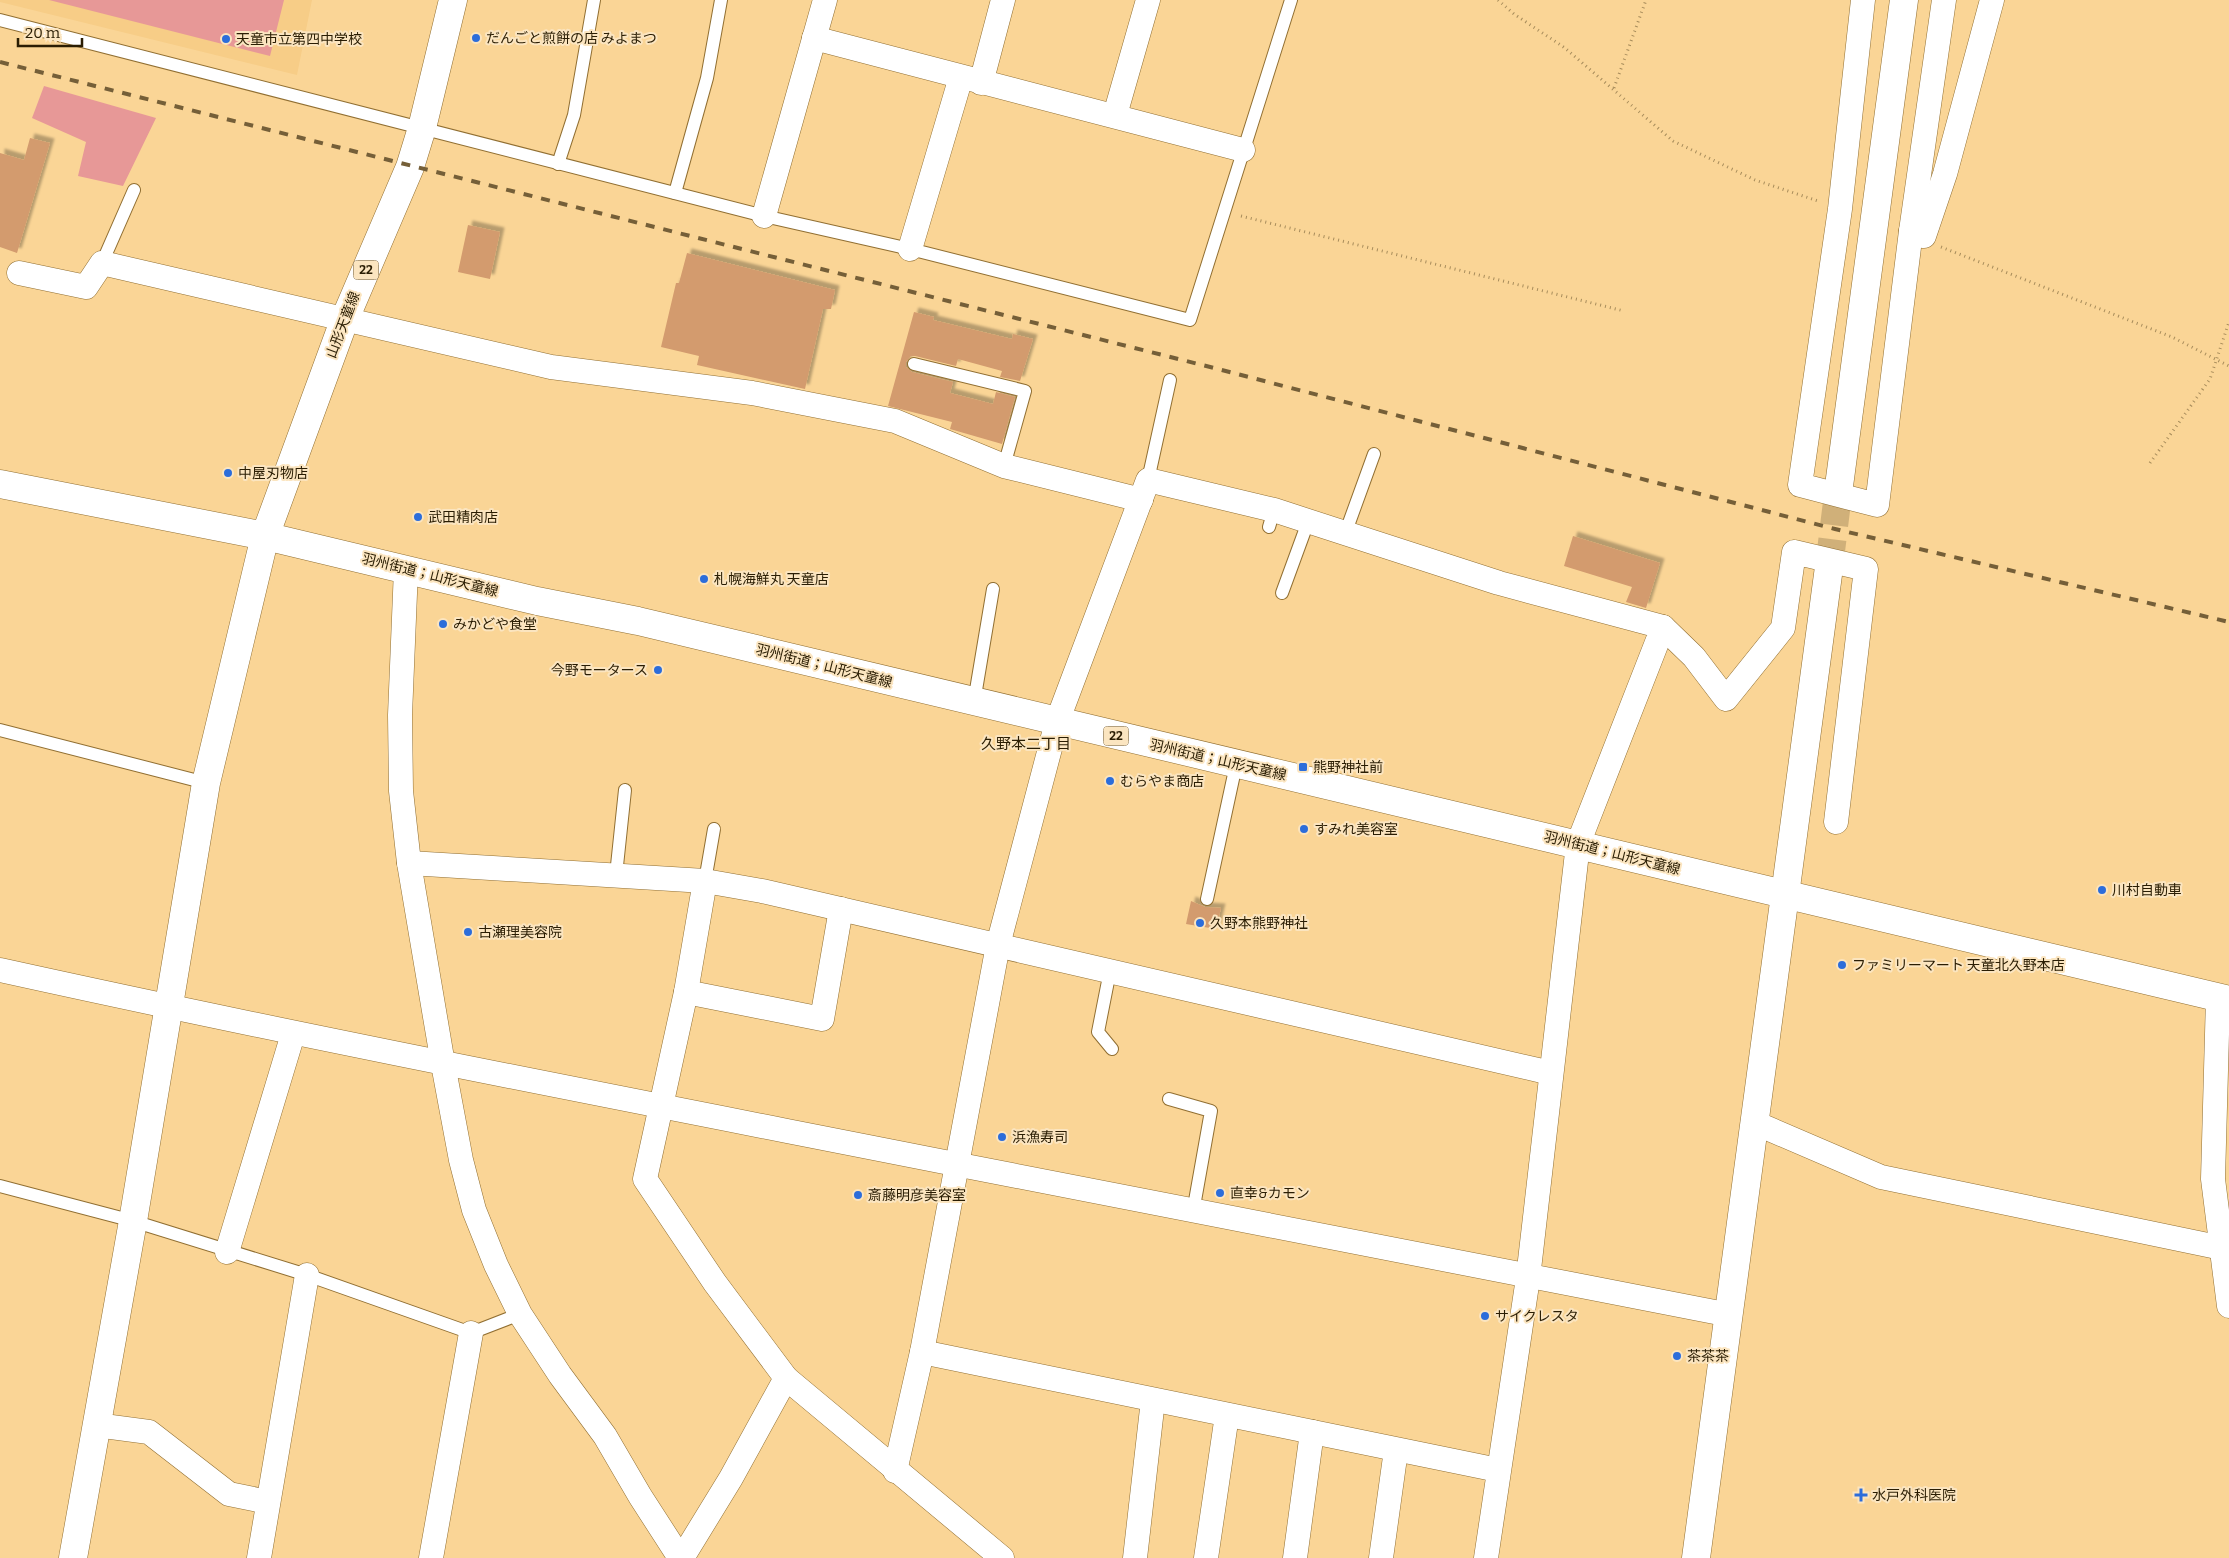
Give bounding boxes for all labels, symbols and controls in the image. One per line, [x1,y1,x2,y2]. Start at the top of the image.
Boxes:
scale bar [18,15,81,47]
text: 20 m [25,24,61,42]
place label: だんごと煎餅の店 みよまつ [486,30,657,47]
place label: 天童市立第四中学校 [236,31,362,48]
marker: だんごと煎餅の店 みよまつ [470,32,482,44]
marker: 天童市立第四中学校 [220,33,232,45]
road number: 22 [354,260,378,280]
street label: 山形天童線 [323,289,363,361]
place label: 中屋刃物店 [238,465,308,482]
marker: 中屋刃物店 [222,467,234,479]
place label: 武田精肉店 [428,509,498,526]
marker: 武田精肉店 [412,511,424,523]
street label: 羽州街道；山形天童線 [360,550,500,600]
place label: 札幌海鮮丸 天童店 [714,571,829,588]
marker: 札幌海鮮丸 天童店 [698,573,710,585]
place label: みかどや食堂 [453,616,537,633]
marker: みかどや食堂 [437,618,449,630]
street label: 羽州街道；山形天童線 [754,641,894,691]
place label: 今野モータース [551,662,648,679]
marker: 今野モータース [652,664,664,676]
road number: 22 [1104,726,1128,746]
district label: 久野本二丁目 [981,735,1071,753]
street label: 羽州街道；山形天童線 [1148,736,1288,784]
place label: 熊野神社前 [1313,759,1383,776]
marker: 熊野神社前 [1297,761,1309,773]
place label: むらやま商店 [1120,773,1204,790]
marker: むらやま商店 [1104,775,1116,787]
place label: すみれ美容室 [1314,821,1398,838]
marker: すみれ美容室 [1298,823,1310,835]
street label: 羽州街道；山形天童線 [1542,828,1682,878]
place label: 川村自動車 [2112,882,2182,899]
marker: 川村自動車 [2096,884,2108,896]
place label: 久野本熊野神社 [1210,915,1308,932]
marker: 久野本熊野神社 [1194,917,1206,929]
place label: 古瀬理美容院 [478,924,562,941]
marker: 古瀬理美容院 [462,926,474,938]
place label: ファミリーマート 天童北久野本店 [1852,957,2065,974]
marker: ファミリーマート 天童北久野本店 [1836,959,1848,971]
place label: 浜漁寿司 [1012,1129,1068,1146]
marker: 浜漁寿司 [996,1131,1008,1143]
place label: 直幸&カモン [1230,1185,1310,1202]
place label: 斎藤明彦美容室 [868,1187,966,1204]
marker: 直幸&カモン [1214,1187,1226,1199]
marker: 斎藤明彦美容室 [852,1189,864,1201]
place label: サイクレスタ [1495,1308,1579,1325]
marker: サイクレスタ [1479,1310,1491,1322]
place label: 茶茶茶 [1687,1348,1729,1365]
marker: 茶茶茶 [1671,1350,1683,1362]
place label: 水戸外科医院 [1872,1487,1956,1504]
marker: 水戸外科医院 [1854,1488,1868,1502]

